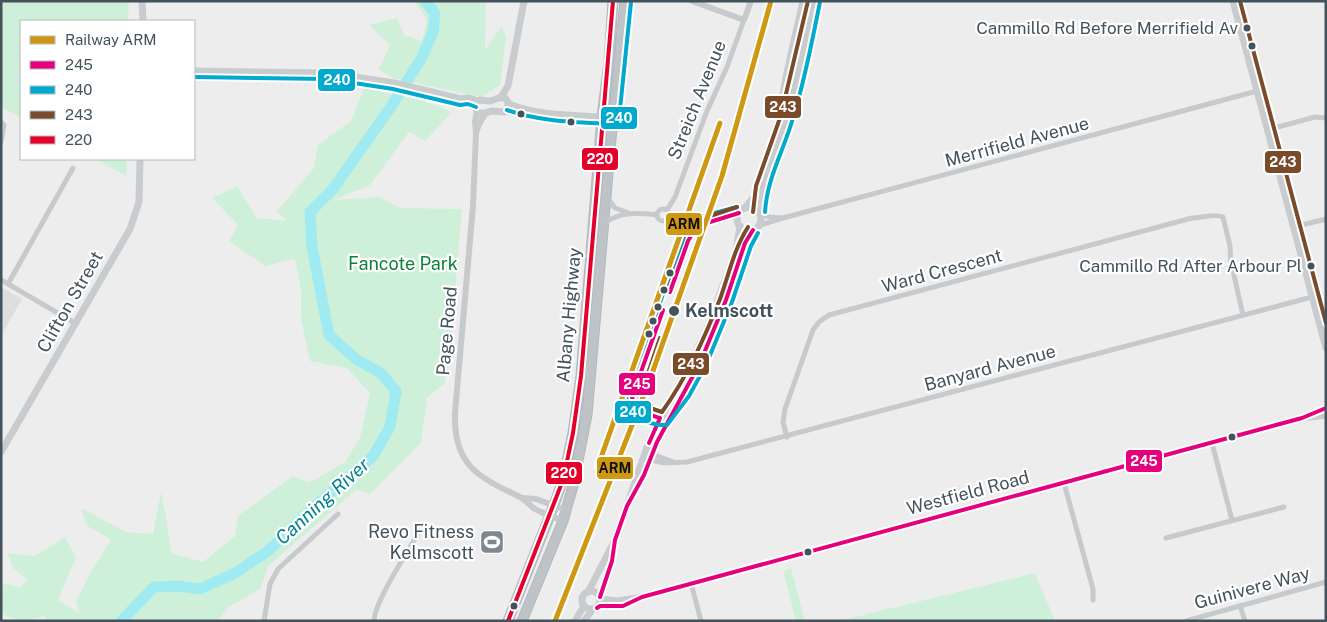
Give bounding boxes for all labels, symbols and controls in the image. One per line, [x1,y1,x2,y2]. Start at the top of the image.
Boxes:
place label: Cammillo Rd Before Merrifield Av [976,18,1238,38]
legend [20,20,195,160]
marker: Cammillo Rd Before Merrifield Av [1242,23,1252,33]
text: Railway ARM [65,31,157,48]
street label: Streich Avenue [663,37,730,162]
unlabelled marker [1247,41,1257,51]
text: 245 [65,56,93,73]
line badge: 240 [317,68,356,92]
text: 240 [323,72,351,88]
text: 240 [65,81,93,98]
line badge: 243 [764,95,802,119]
text: 243 [769,99,797,115]
text: 243 [65,106,93,123]
line badge: 240 [600,106,638,130]
unlabelled marker [516,109,526,119]
text: 240 [605,110,633,126]
street label: Merrifield Avenue [943,112,1091,171]
unlabelled marker [566,117,576,127]
text: 220 [65,131,92,148]
line badge: 220 [581,147,619,171]
line badge: 243 [1264,150,1302,174]
text: 220 [587,151,613,167]
text: 243 [1269,154,1297,170]
line badge: ARM [665,212,703,236]
text: ARM [668,216,700,232]
street label: Ward Crescent [879,244,1004,297]
street label: Albany Highway [552,246,585,383]
street label: Clifton Street [32,248,107,356]
park label: Fancote Park [348,253,458,274]
place label: Cammillo Rd After Arbour Pl [1079,256,1302,276]
marker: Cammillo Rd After Arbour Pl [1306,261,1316,271]
unlabelled marker [665,268,675,278]
unlabelled marker [659,285,669,295]
street label: Page Road [432,286,461,376]
place label: Kelmscott [685,300,773,321]
unlabelled marker [653,302,663,312]
marker: Kelmscott [667,304,681,318]
unlabelled marker [648,316,658,326]
unlabelled marker [644,329,654,339]
street label: Banyard Avenue [922,340,1058,395]
line badge: 243 [672,352,710,376]
text: 243 [677,356,705,372]
line badge: 245 [618,372,656,396]
text: 245 [623,376,651,392]
line badge: 240 [614,400,652,424]
text: 240 [619,404,647,420]
unlabelled marker [1227,432,1237,442]
line badge: 245 [1125,449,1163,473]
water label: Canning River [271,453,374,549]
text: 245 [1130,453,1158,469]
line badge: ARM [596,456,634,480]
text: ARM [599,460,631,476]
line badge: 220 [545,461,583,485]
text: 220 [551,465,577,481]
street label: Westfield Road [904,466,1031,519]
place label: Revo Fitness Kelmscott [368,521,474,563]
sports icon: Revo Fitness Kelmscott [479,529,505,555]
unlabelled marker [803,547,813,557]
street label: Guinivere Way [1192,562,1312,613]
unlabelled marker [509,601,519,611]

